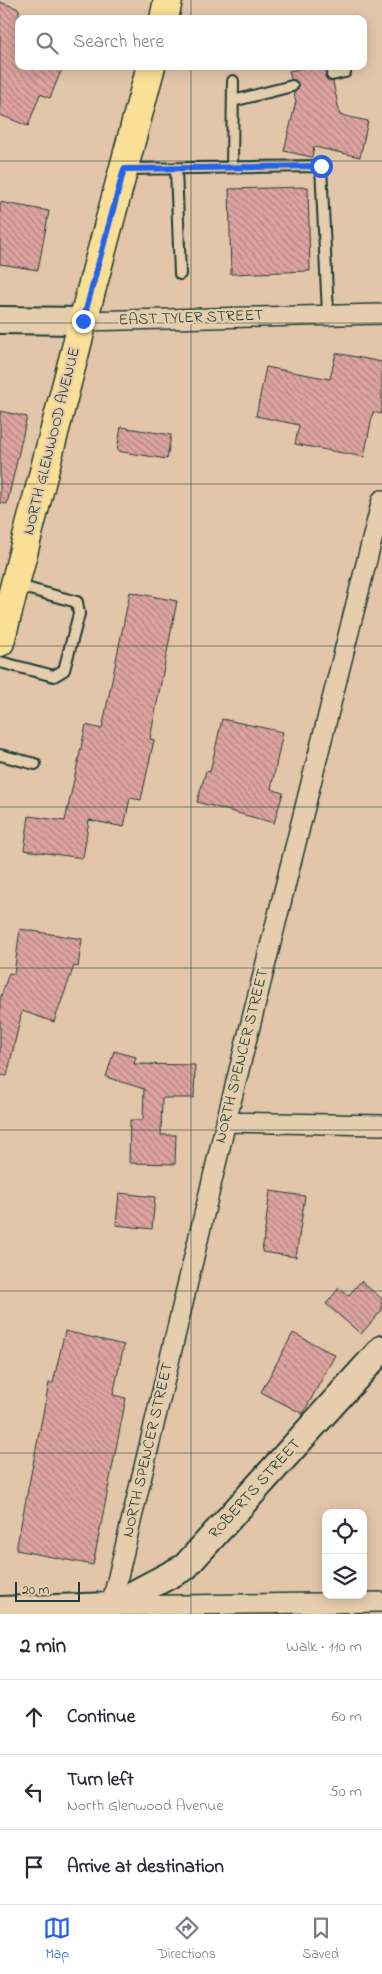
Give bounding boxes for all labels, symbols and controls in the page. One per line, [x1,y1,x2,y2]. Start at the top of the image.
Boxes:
search box [15,15,367,70]
icon: search [33,29,61,57]
text: Search here [73,29,164,56]
route start [310,155,333,178]
street label: EAST TYLER STREET [118,303,264,333]
route end [72,310,95,333]
street label: NORTH GLENWOOD AVENUE [17,345,87,537]
street label: NORTH SPENCER STREET [209,966,275,1146]
street label: NORTH SPENCER STREET [116,1360,180,1540]
street label: ROBERTS STREET [203,1433,307,1545]
map controls [322,1509,367,1599]
button: locate [322,1509,367,1554]
button: layers [322,1554,367,1599]
scale bar [15,1579,80,1602]
text: 20 m [22,1580,49,1601]
text: 2 min [20,1632,66,1662]
text: Walk · 110 m [286,1635,362,1659]
icon: ahead [20,1703,48,1731]
text: Continue [67,1704,135,1731]
text: 60 m [332,1705,362,1729]
text: Turn left [67,1767,134,1794]
icon: left [20,1778,48,1806]
text: 50 m [330,1780,362,1804]
text: North Glenwood Avenue [67,1794,224,1818]
icon: arrive [20,1853,48,1881]
text: Arrive at destination [67,1854,224,1881]
tab: Map [43,1914,71,1965]
tab: Directions [158,1914,216,1965]
tab: Saved [302,1914,339,1965]

